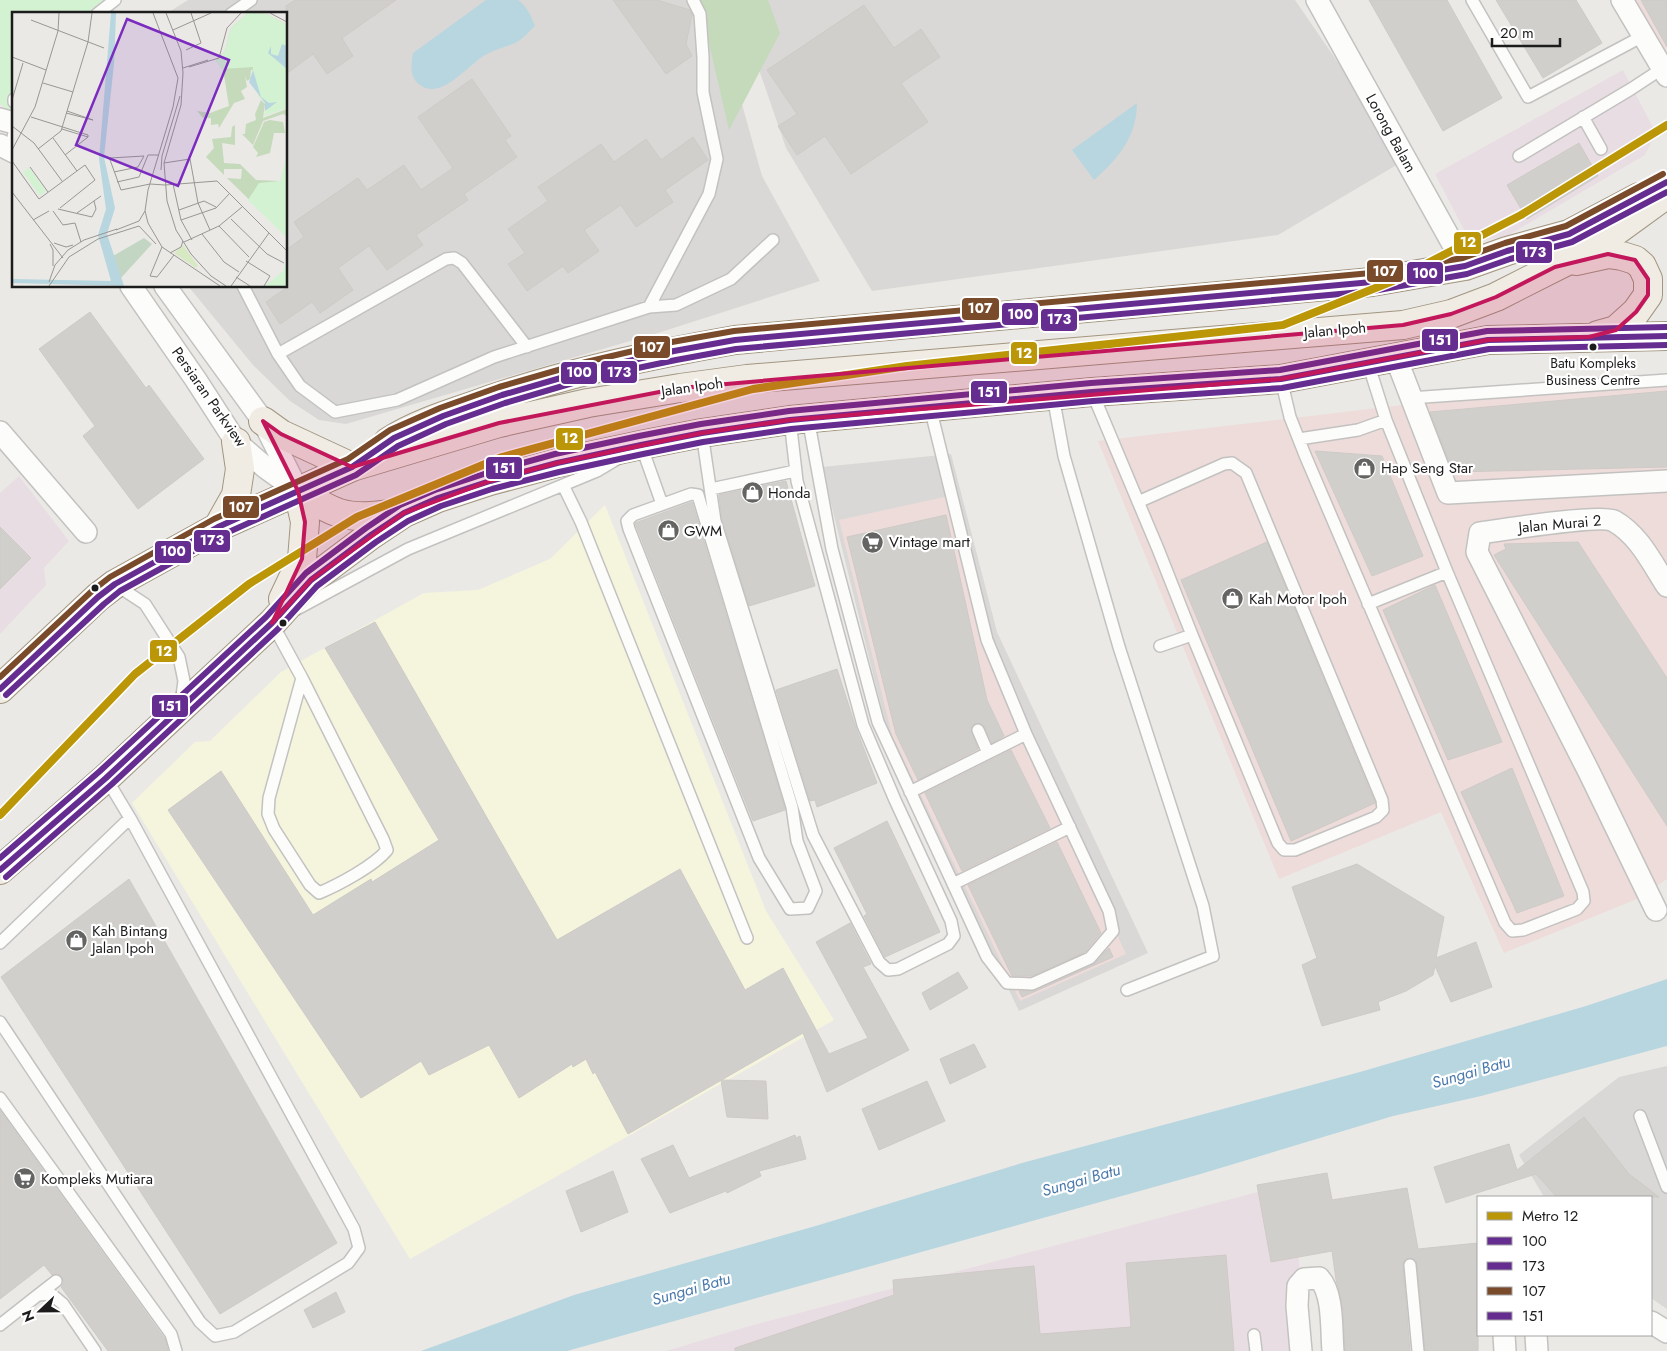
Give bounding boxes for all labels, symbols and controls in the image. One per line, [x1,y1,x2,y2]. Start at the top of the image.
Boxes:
inset map [12,12,288,288]
scale bar [1492,15,1560,47]
text: 20 m [1500,22,1534,44]
street label: Lorong Balam [1360,90,1422,176]
line badge: 12 [1453,231,1482,255]
text: 12 [1460,232,1476,252]
line badge: 173 [1515,240,1553,264]
text: 173 [1522,242,1546,262]
line badge: 107 [1366,259,1404,283]
text: 107 [1373,261,1398,281]
line badge: 100 [1406,261,1444,285]
text: 100 [1412,263,1438,283]
line badge: 107 [961,297,1000,321]
text: 107 [968,298,993,318]
line badge: 100 [1001,302,1039,326]
text: 100 [1007,304,1033,324]
line badge: 173 [1040,308,1078,332]
text: 173 [1047,309,1071,329]
street label: Jalan Ipoh [1301,316,1367,344]
line badge: 151 [1421,328,1459,352]
text: 151 [1428,330,1452,350]
line badge: 107 [633,335,671,359]
text: 107 [640,337,665,357]
line badge: 12 [1010,341,1038,365]
street label: Persiaran Parkview [166,342,252,452]
marker: Batu Kompleks Business Centre [1588,342,1598,352]
text: 12 [1016,343,1032,363]
place label: Batu Kompleks Business Centre [1546,353,1640,390]
line badge: 173 [600,360,638,384]
line badge: 100 [560,361,598,385]
text: 100 [566,362,592,382]
text: 173 [607,362,631,382]
street label: Jalan Ipoh [658,372,724,402]
line badge: 151 [970,380,1008,404]
text: 151 [977,382,1001,402]
line badge: 12 [555,427,584,451]
text: 12 [562,428,578,448]
line badge: 151 [485,456,523,480]
shop icon: Hap Seng Star [1353,456,1377,480]
place label: Hap Seng Star [1381,457,1474,479]
text: 151 [492,458,516,478]
shop icon: Honda [740,481,764,505]
place label: Honda [768,482,811,504]
line badge: 107 [222,495,260,519]
text: 107 [229,497,254,517]
street label: Jalan Murai 2 [1516,509,1602,539]
shop icon: GWM [656,519,680,543]
place label: GWM [684,520,722,542]
line badge: 173 [193,529,231,553]
text: 173 [200,530,224,550]
supermarket icon: Vintage mart [861,530,885,554]
place label: Vintage mart [889,531,970,553]
line badge: 100 [154,540,192,564]
text: 100 [160,541,186,561]
unlabelled marker [90,583,100,593]
shop icon: Kah Motor Ipoh [1221,587,1245,611]
place label: Kah Motor Ipoh [1249,588,1347,610]
unlabelled marker [278,618,288,628]
line badge: 12 [149,639,178,663]
text: 12 [156,641,172,661]
line badge: 151 [151,694,189,718]
text: 151 [158,696,182,716]
place label: Kah Bintang Jalan Ipoh [90,920,167,959]
shop icon: Kah Bintang Jalan Ipoh [64,928,88,952]
water label: Sungai Batu [1429,1050,1513,1094]
water label: Sungai Batu [1039,1158,1123,1202]
supermarket icon: Kompleks Mutiara [13,1167,37,1191]
place label: Kompleks Mutiara [41,1168,153,1190]
legend [1477,1196,1652,1336]
text: Metro 12 [1522,1205,1578,1227]
text: 100 [1522,1230,1547,1252]
text: 173 [1522,1255,1545,1277]
water label: Sungai Batu [649,1267,733,1311]
text: 107 [1522,1280,1546,1302]
north arrow [15,1286,65,1336]
text: 151 [1522,1305,1544,1327]
text: N [17,1307,39,1325]

